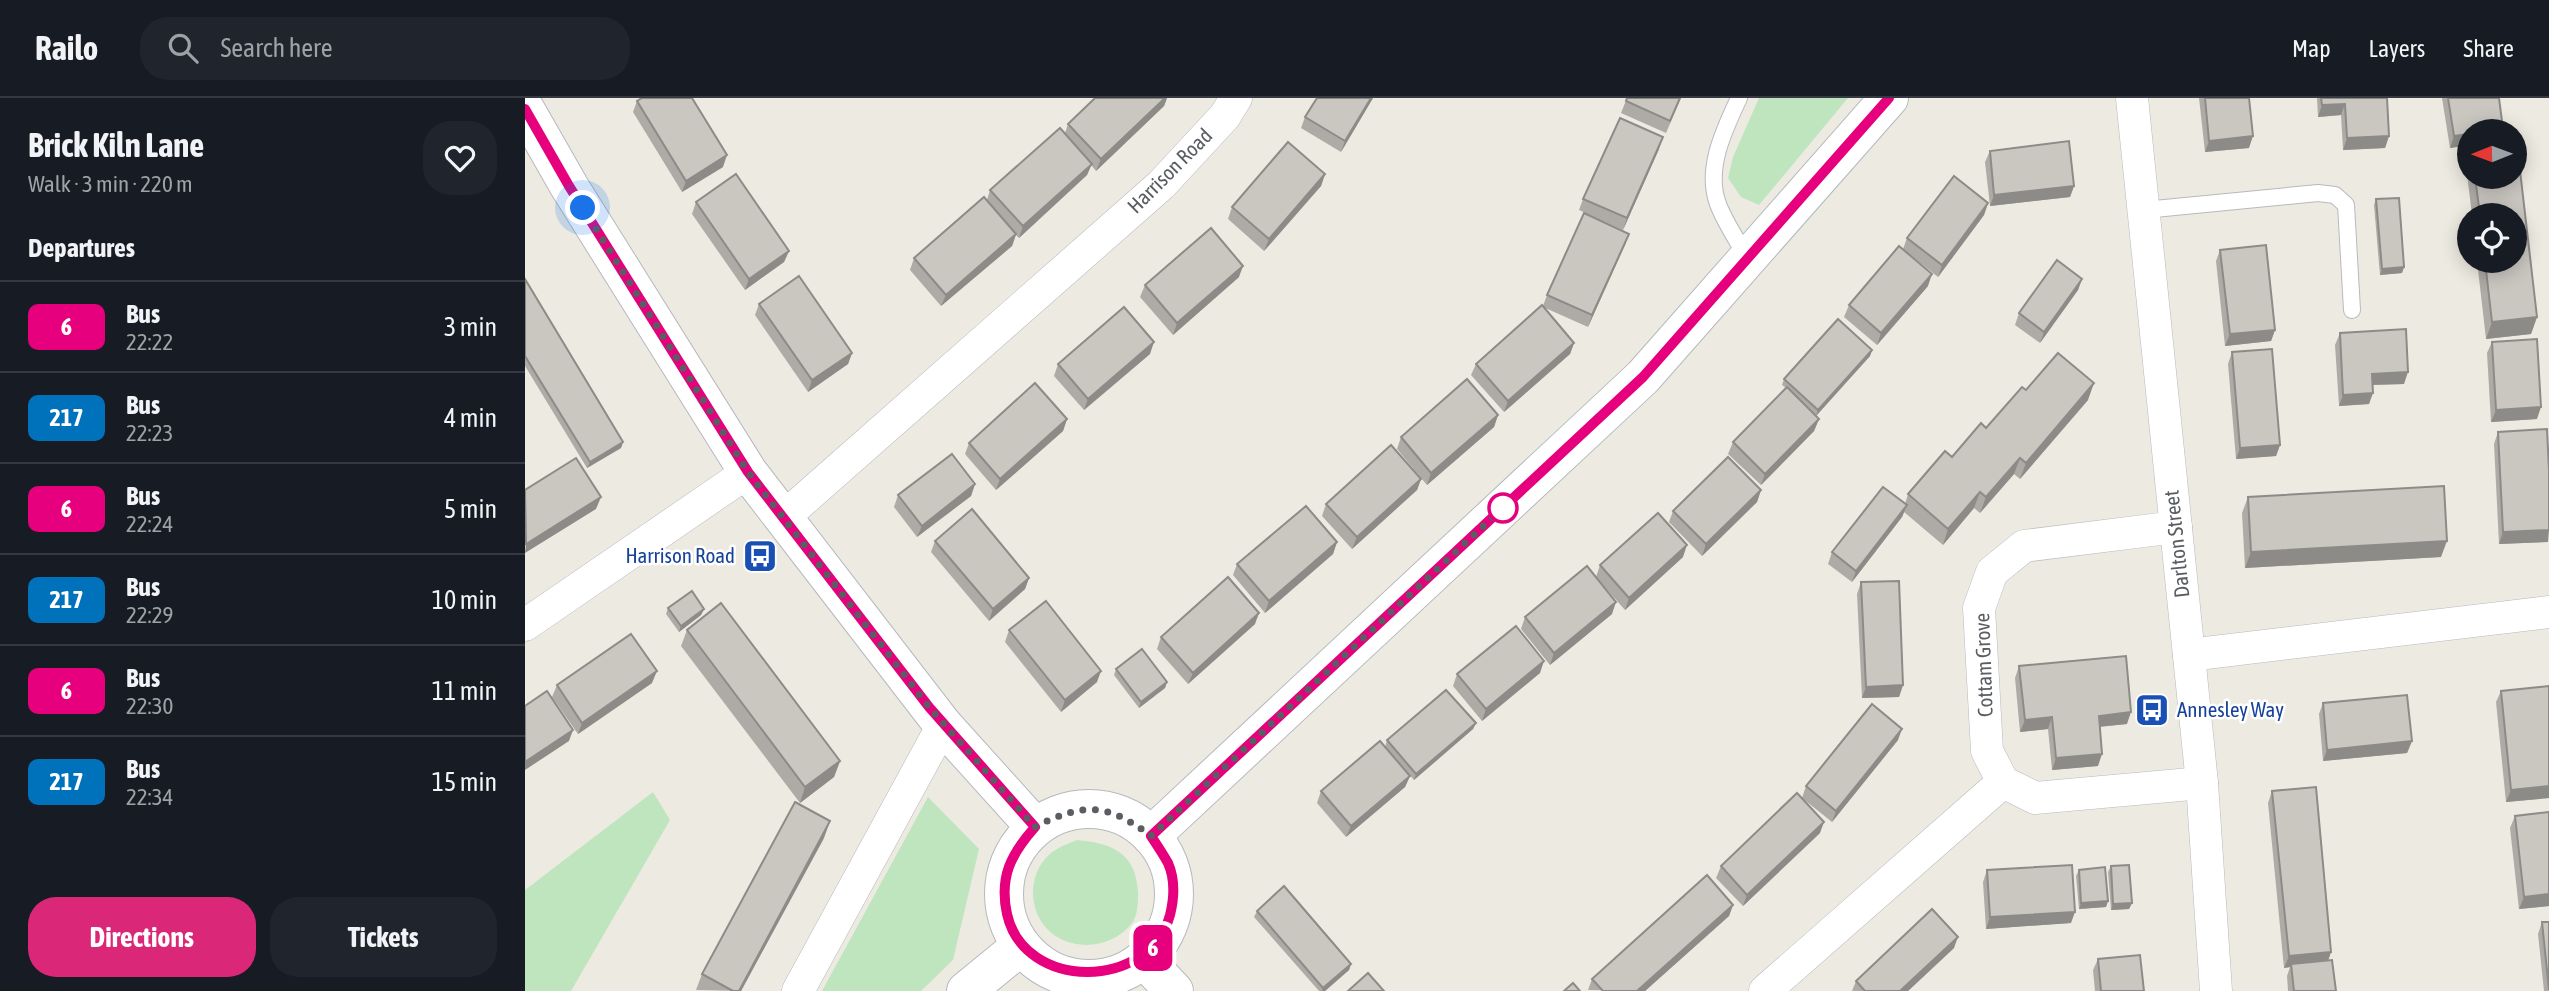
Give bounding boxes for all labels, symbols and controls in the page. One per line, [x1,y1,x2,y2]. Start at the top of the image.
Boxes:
search box [140,17,630,80]
text: Railo [35,29,98,67]
icon: search [164,29,202,67]
text: Search here [220,33,333,63]
text: Map [2292,35,2331,62]
text: Layers [2369,35,2425,62]
text: Share [2463,35,2514,62]
north arrow [2457,119,2527,189]
map controls [2457,119,2527,273]
button: heart [423,121,497,195]
street label: Harrison Road [1122,123,1217,218]
text: Brick Kiln Lane [28,126,204,164]
text: Walk · 3 min · 220 m [28,171,192,197]
your location [565,190,600,225]
button: locate [2457,203,2527,273]
text: Departures [28,233,135,263]
text: Bus [126,299,160,329]
text: 3 min [444,312,497,342]
text: 6 [61,313,72,340]
text: 22:22 [126,329,173,355]
text: Bus [126,390,160,420]
text: 4 min [444,403,497,433]
text: 217 [50,404,83,431]
text: 22:23 [126,420,173,446]
text: Bus [126,481,160,511]
street label: Darlton Street [2158,489,2194,599]
unlabelled marker [1488,493,1518,523]
text: 5 min [444,494,497,524]
text: 6 [61,495,72,522]
text: 22:24 [126,511,173,537]
bus stop icon: Harrison Road [741,537,779,575]
place label: Harrison Road [625,543,735,567]
text: Bus [126,572,160,602]
text: 10 min [432,585,497,615]
text: 217 [50,586,83,613]
text: 22:29 [126,602,173,628]
street label: Cottam Grove [1969,613,1997,717]
text: Bus [126,663,160,693]
text: 11 min [432,676,497,706]
text: 6 [61,677,72,704]
bus stop icon: Annesley Way [2133,691,2171,729]
text: 22:30 [126,693,173,719]
place label: Annesley Way [2177,697,2284,721]
text: Bus [126,754,160,784]
text: 15 min [432,767,497,797]
text: 217 [50,768,83,795]
text: 22:34 [126,784,173,810]
button: Directions [28,897,256,977]
button: Tickets [270,897,497,977]
line badge: 6 [1130,925,1176,971]
text: 6 [1147,934,1159,961]

